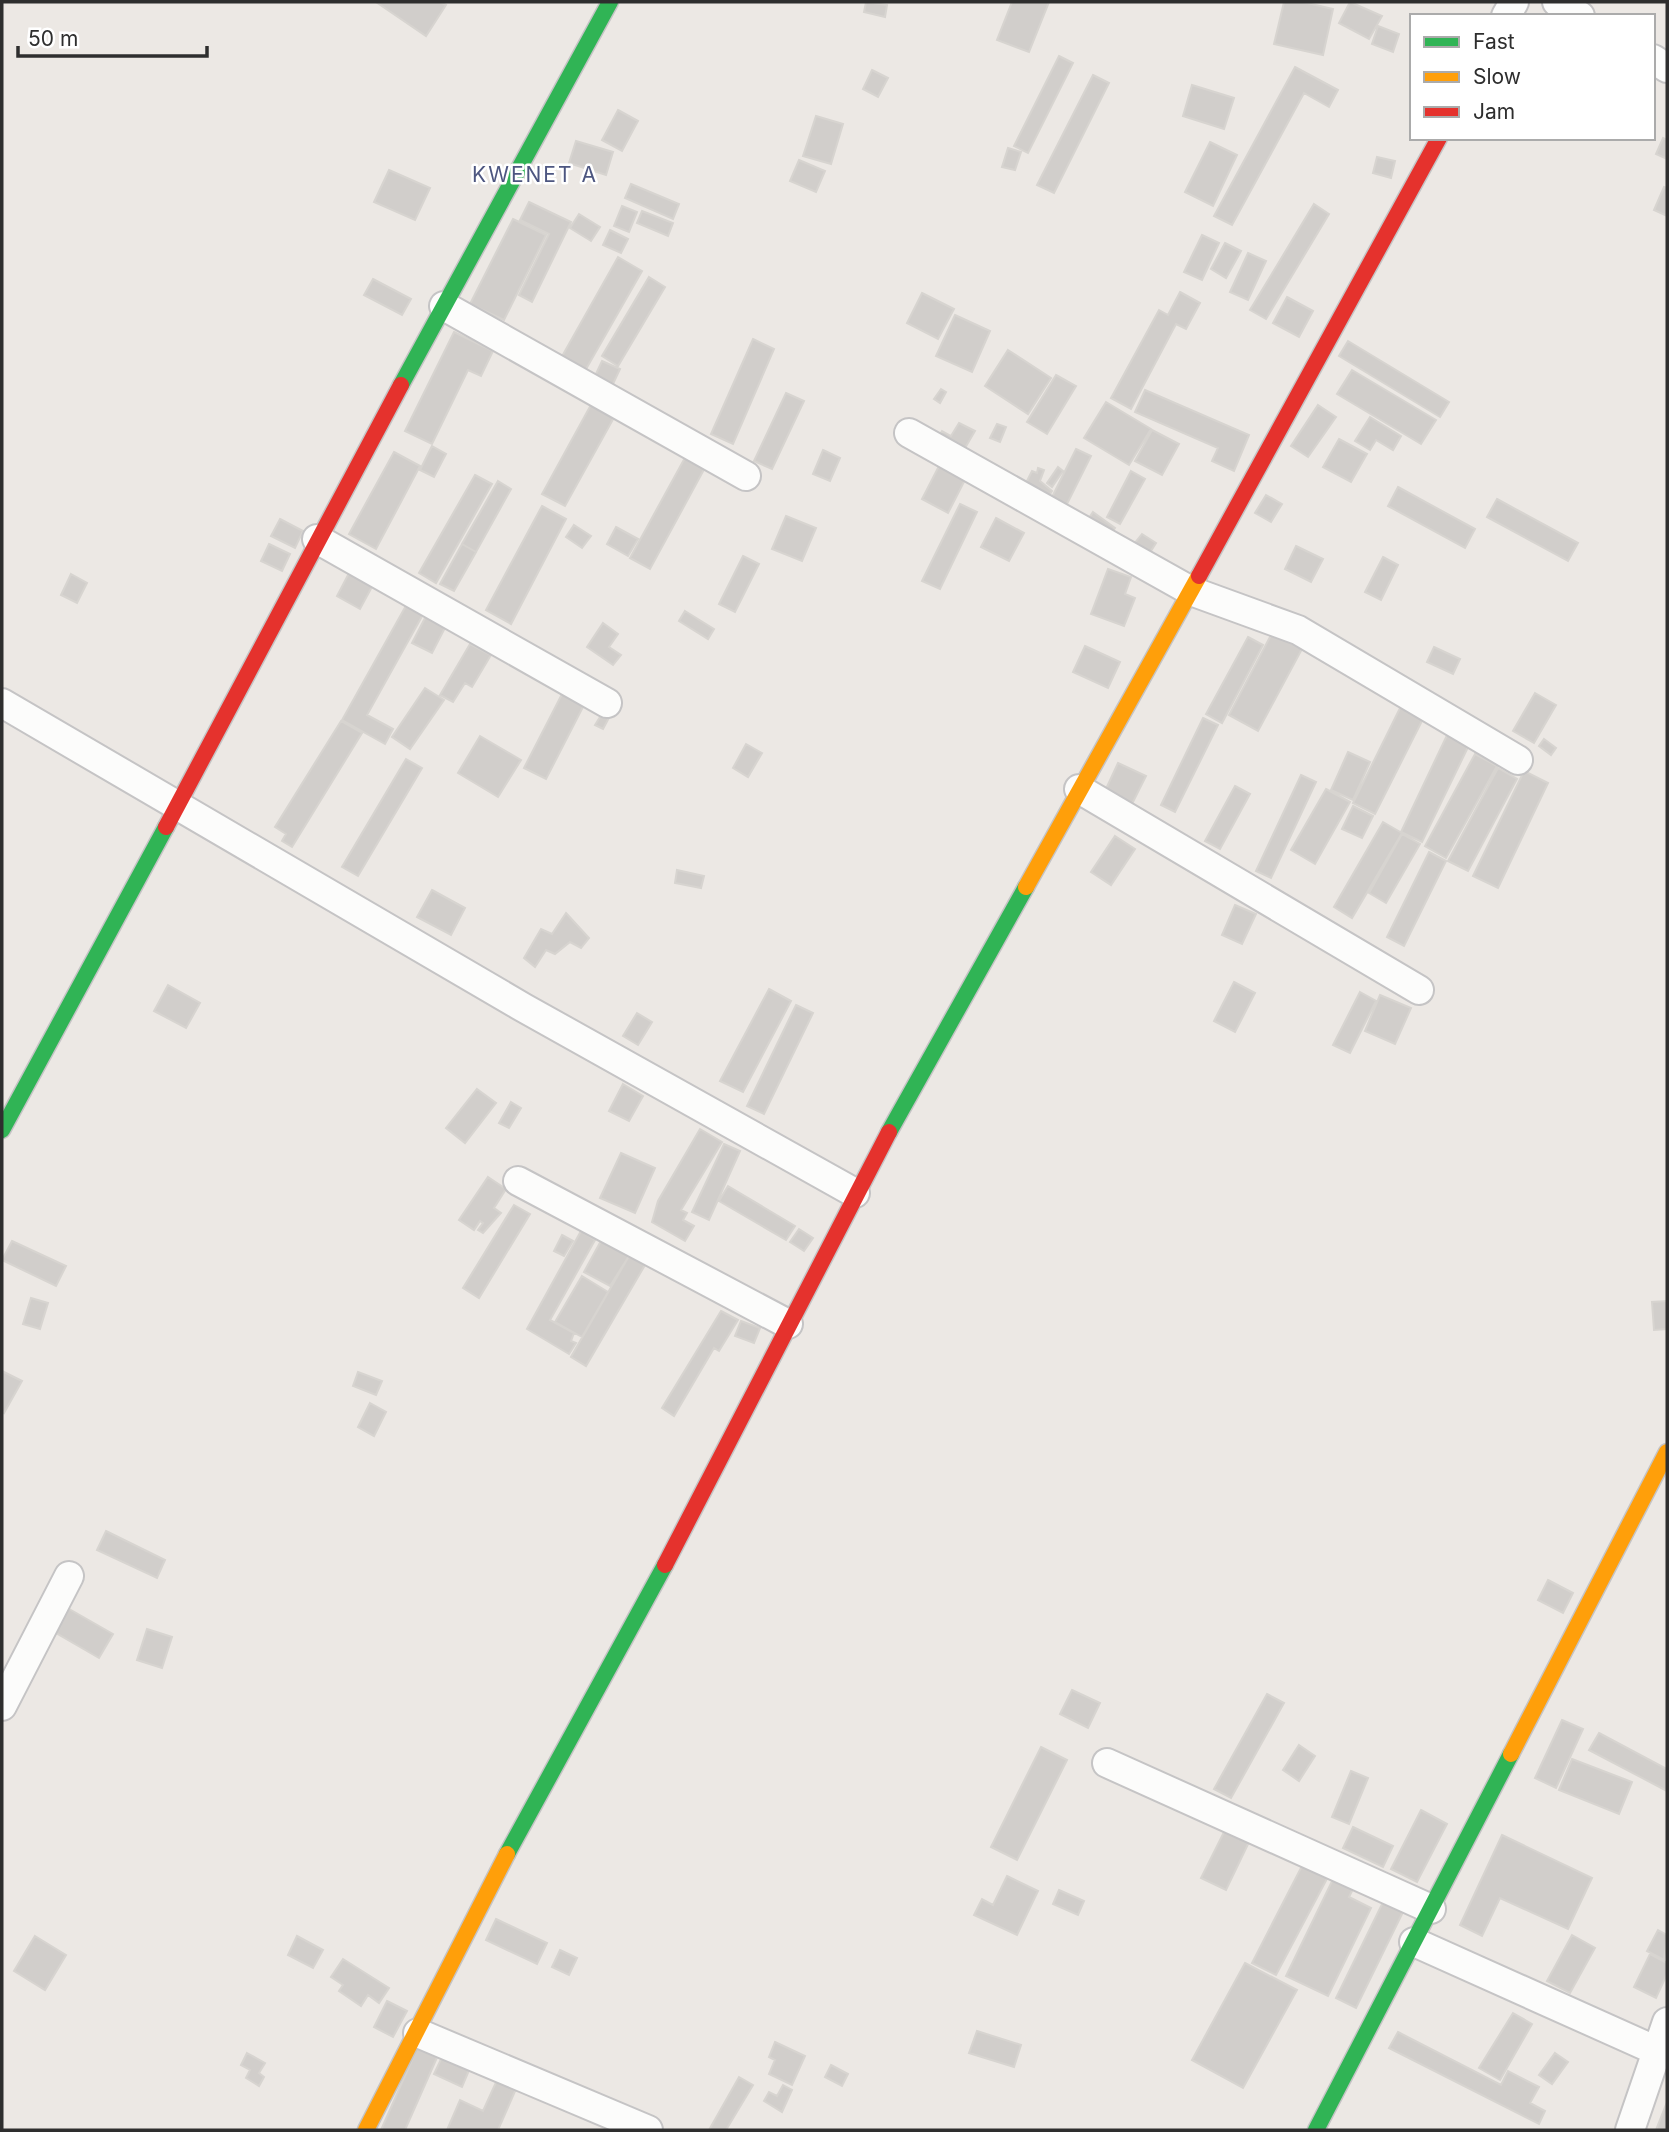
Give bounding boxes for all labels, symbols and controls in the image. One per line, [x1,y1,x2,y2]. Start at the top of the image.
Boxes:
scale bar [18,14,206,58]
legend [1410,14,1655,140]
text: 50 m [28,26,78,51]
text: Fast [1473,29,1515,54]
text: Slow [1473,64,1521,89]
text: Jam [1473,99,1515,124]
district label: KWENET A [472,162,598,187]

